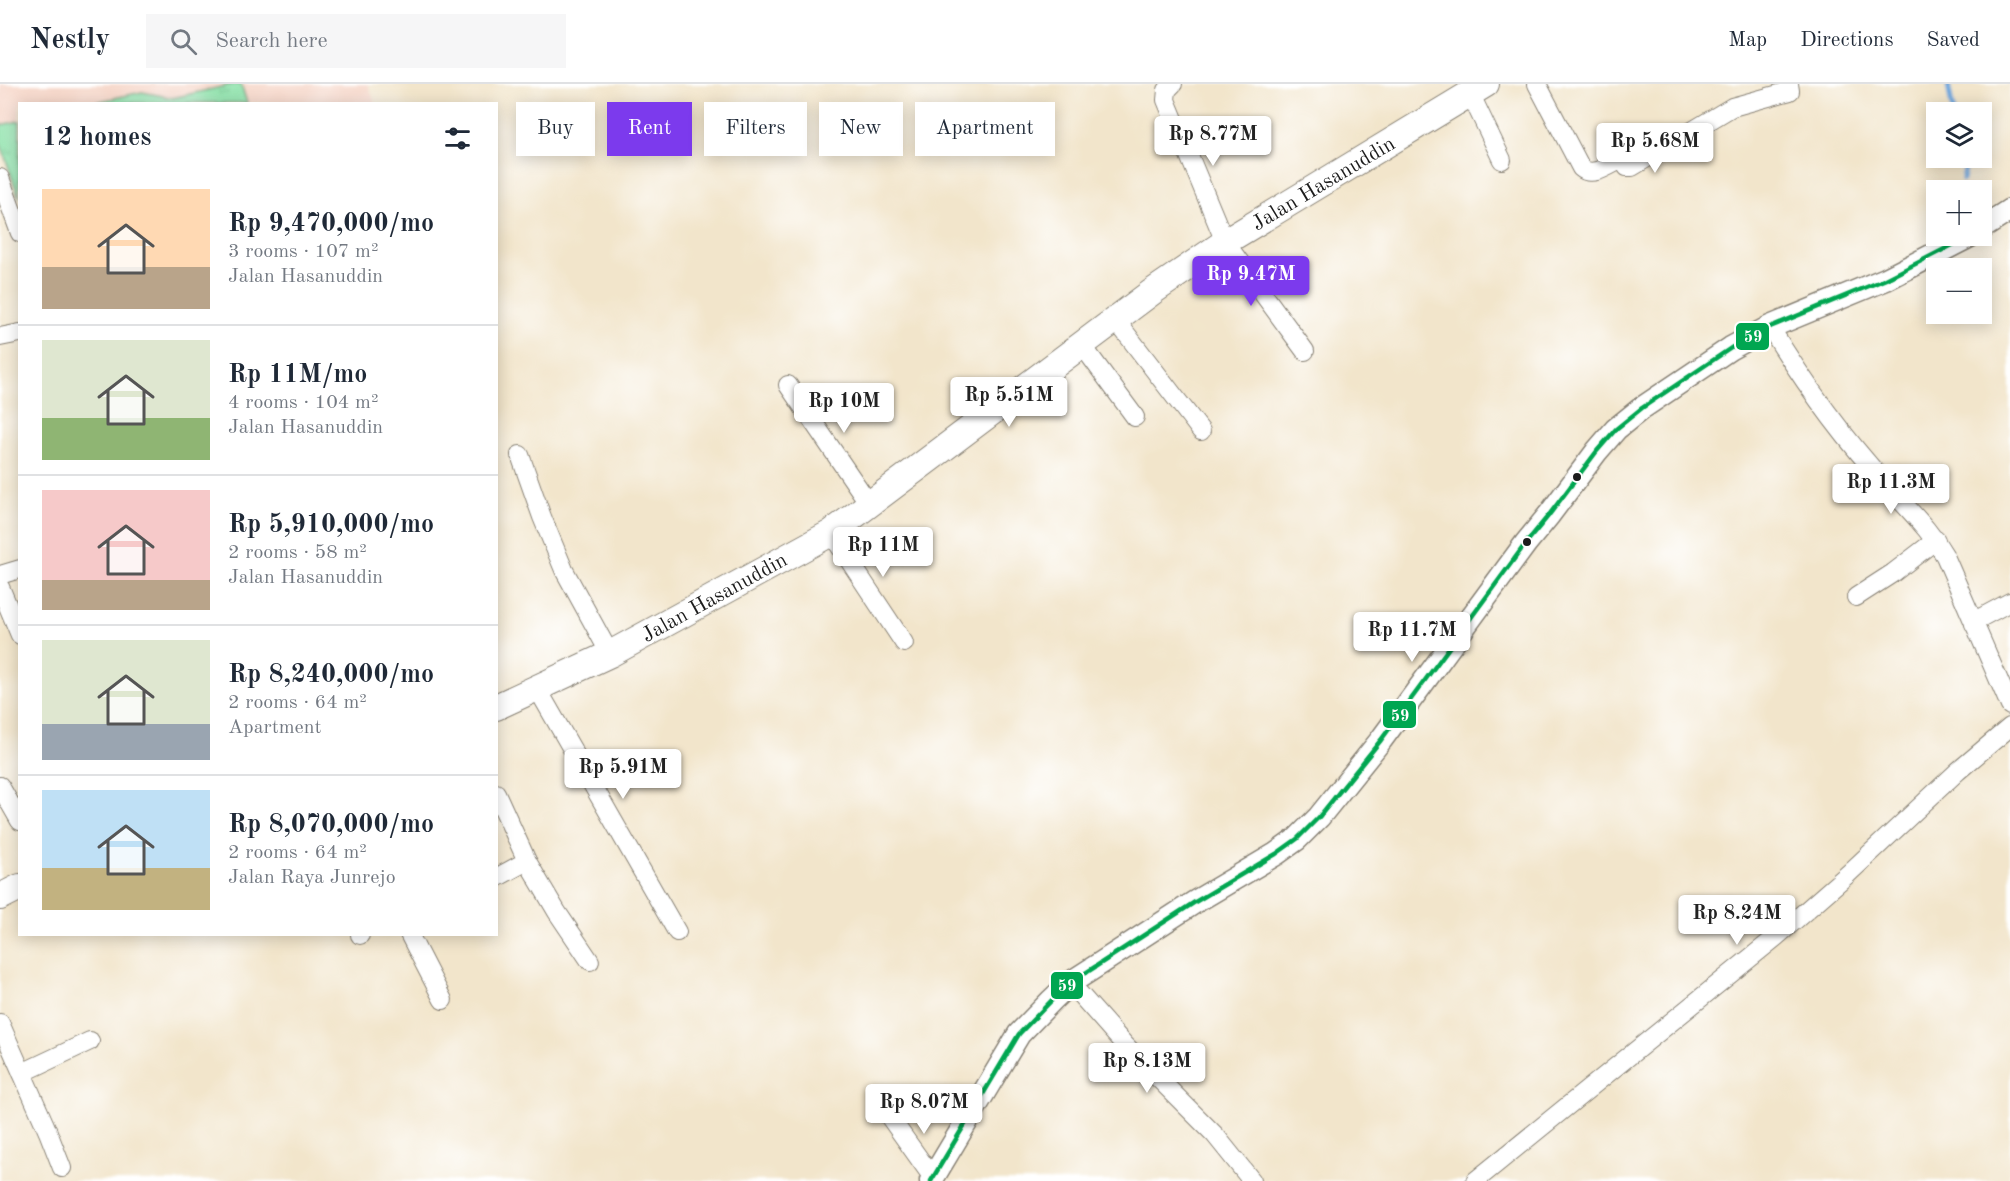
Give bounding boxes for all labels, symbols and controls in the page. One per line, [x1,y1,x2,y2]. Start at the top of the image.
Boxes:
search box [146,14,566,68]
icon: search [167,25,200,58]
text: Nestly [30,27,110,55]
text: Search here [215,30,328,52]
text: Map [1728,30,1767,51]
text: Directions [1800,30,1894,51]
text: Saved [1927,30,1980,51]
chip: Buy [516,102,595,156]
chip: Rent [607,102,692,156]
chip: Filters [704,102,807,156]
chip: New [819,102,903,156]
chip: Apartment [915,102,1055,156]
map controls [1926,102,1992,324]
button: layers [1926,102,1992,168]
pin: Rp 8.77M [1151,116,1275,167]
icon: filters [441,122,474,155]
pin: Rp 5.68M [1593,123,1717,174]
text: 12 homes [42,125,151,151]
text: Rp 8.77M [1168,125,1258,145]
text: Rp 5.68M [1610,132,1700,152]
street label: Jalan Hasanuddin [1249,133,1399,235]
button: + [1926,180,1992,246]
text: Rp 9,470,000/mo [228,211,434,237]
icon: home [90,213,162,285]
text: 3 rooms · 107 m² [228,242,378,262]
pin: Rp 9.47M [1189,256,1313,307]
button: − [1926,258,1992,324]
text: Rp 9.47M [1206,265,1296,285]
text: Jalan Hasanuddin [228,267,383,287]
line badge: 59 [1735,322,1770,351]
text: 59 [1744,330,1762,346]
text: Rp 11M/mo [228,362,367,388]
icon: home [90,364,162,436]
pin: Rp 5.51M [947,377,1071,428]
pin: Rp 10M [795,383,893,434]
text: Rp 5.51M [964,386,1054,406]
text: Rp 10M [808,392,880,412]
text: 4 rooms · 104 m² [228,393,378,413]
text: Jalan Hasanuddin [228,418,383,438]
pin: Rp 11.3M [1829,464,1953,515]
unlabelled marker [1571,471,1583,483]
text: Rp 11.3M [1846,473,1936,493]
text: Rp 5,910,000/mo [228,512,434,538]
icon: home [90,514,162,586]
pin: Rp 11M [834,527,932,578]
text: Rp 11M [847,536,919,556]
unlabelled marker [1521,536,1533,548]
text: 2 rooms · 58 m² [228,543,367,563]
street label: Jalan Hasanuddin [638,550,791,647]
text: Jalan Hasanuddin [228,568,383,588]
pin: Rp 11.7M [1350,612,1474,663]
text: Rp 11.7M [1367,621,1457,641]
text: Rp 8,240,000/mo [228,662,434,688]
icon: home [90,664,162,736]
text: 2 rooms · 64 m² [228,693,367,713]
line badge: 59 [1382,700,1417,729]
text: 59 [1391,709,1409,725]
text: Apartment [228,718,322,738]
pin: Rp 5.91M [561,749,685,800]
text: Rp 5.91M [578,758,668,778]
text: Rp 8,070,000/mo [228,812,434,838]
icon: home [90,814,162,886]
text: 2 rooms · 64 m² [228,843,367,863]
text: Jalan Raya Junrejo [228,868,396,888]
pin: Rp 8.24M [1675,895,1799,946]
text: Rp 8.24M [1692,904,1782,924]
line badge: 59 [1050,971,1084,1000]
text: 59 [1058,979,1076,995]
pin: Rp 8.13M [1085,1043,1209,1094]
text: Rp 8.13M [1102,1052,1192,1072]
pin: Rp 8.07M [862,1084,986,1135]
text: Rp 8.07M [879,1093,969,1113]

